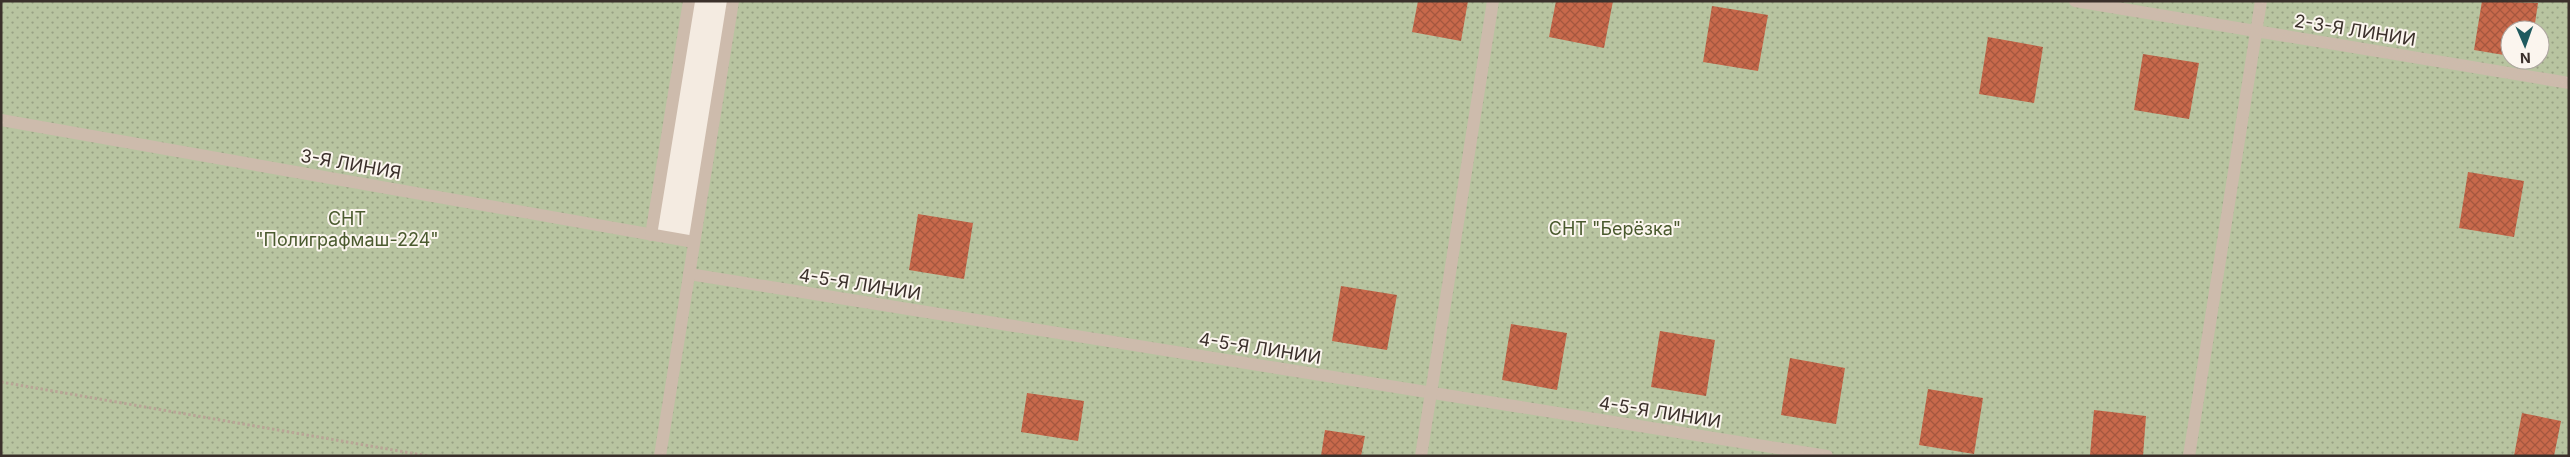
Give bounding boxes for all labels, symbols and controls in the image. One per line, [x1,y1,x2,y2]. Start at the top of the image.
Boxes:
street label: 2-3-Я ЛИНИИ [2293,10,2417,50]
north arrow [2500,20,2550,70]
text: N [2520,50,2531,67]
street label: 3-Я ЛИНИЯ [299,145,403,183]
park label: СНТ "Полиграфмаш-224" [255,208,439,250]
park label: СНТ "Берёзка" [1549,218,1681,239]
street label: 4-5-Я ЛИНИИ [797,264,923,304]
street label: 4-5-Я ЛИНИИ [1197,328,1323,368]
street label: 4-5-Я ЛИНИИ [1597,392,1723,432]

